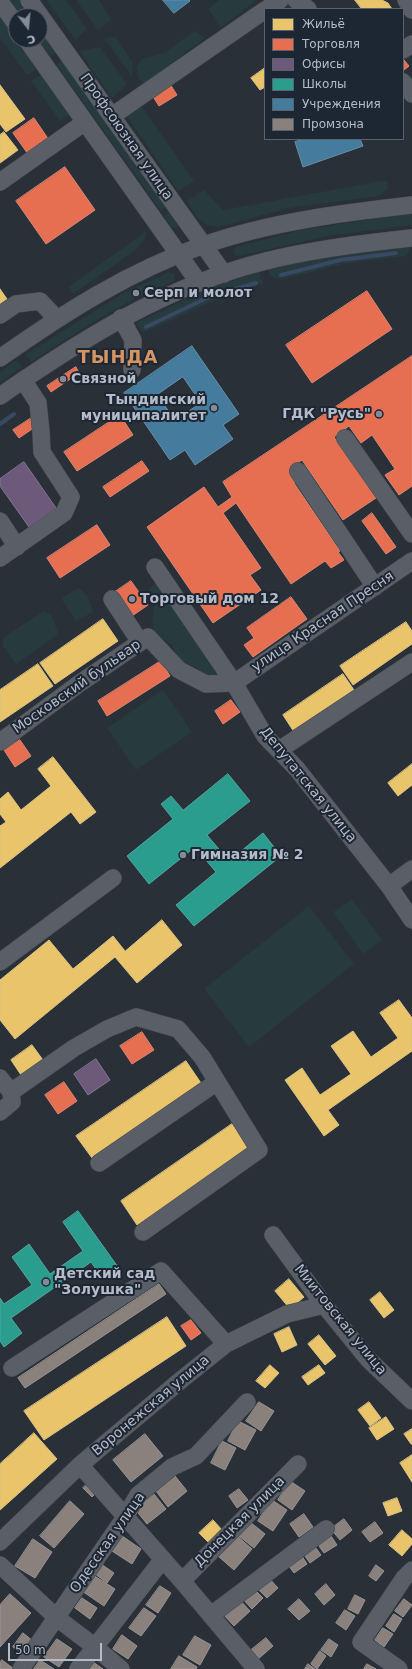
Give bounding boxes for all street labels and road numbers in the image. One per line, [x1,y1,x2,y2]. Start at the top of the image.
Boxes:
street label: Профсоюзная улица [76,71,176,203]
street label: улица Красная Пресня [249,568,397,676]
street label: Московский бульвар [10,636,144,738]
street label: Депутатская улица [256,724,360,846]
street label: Миитовская улица [290,1261,390,1379]
street label: Воронежская улица [89,1352,213,1460]
street label: Донецкая улица [191,1473,289,1571]
street label: Одесская улица [67,1489,149,1597]

